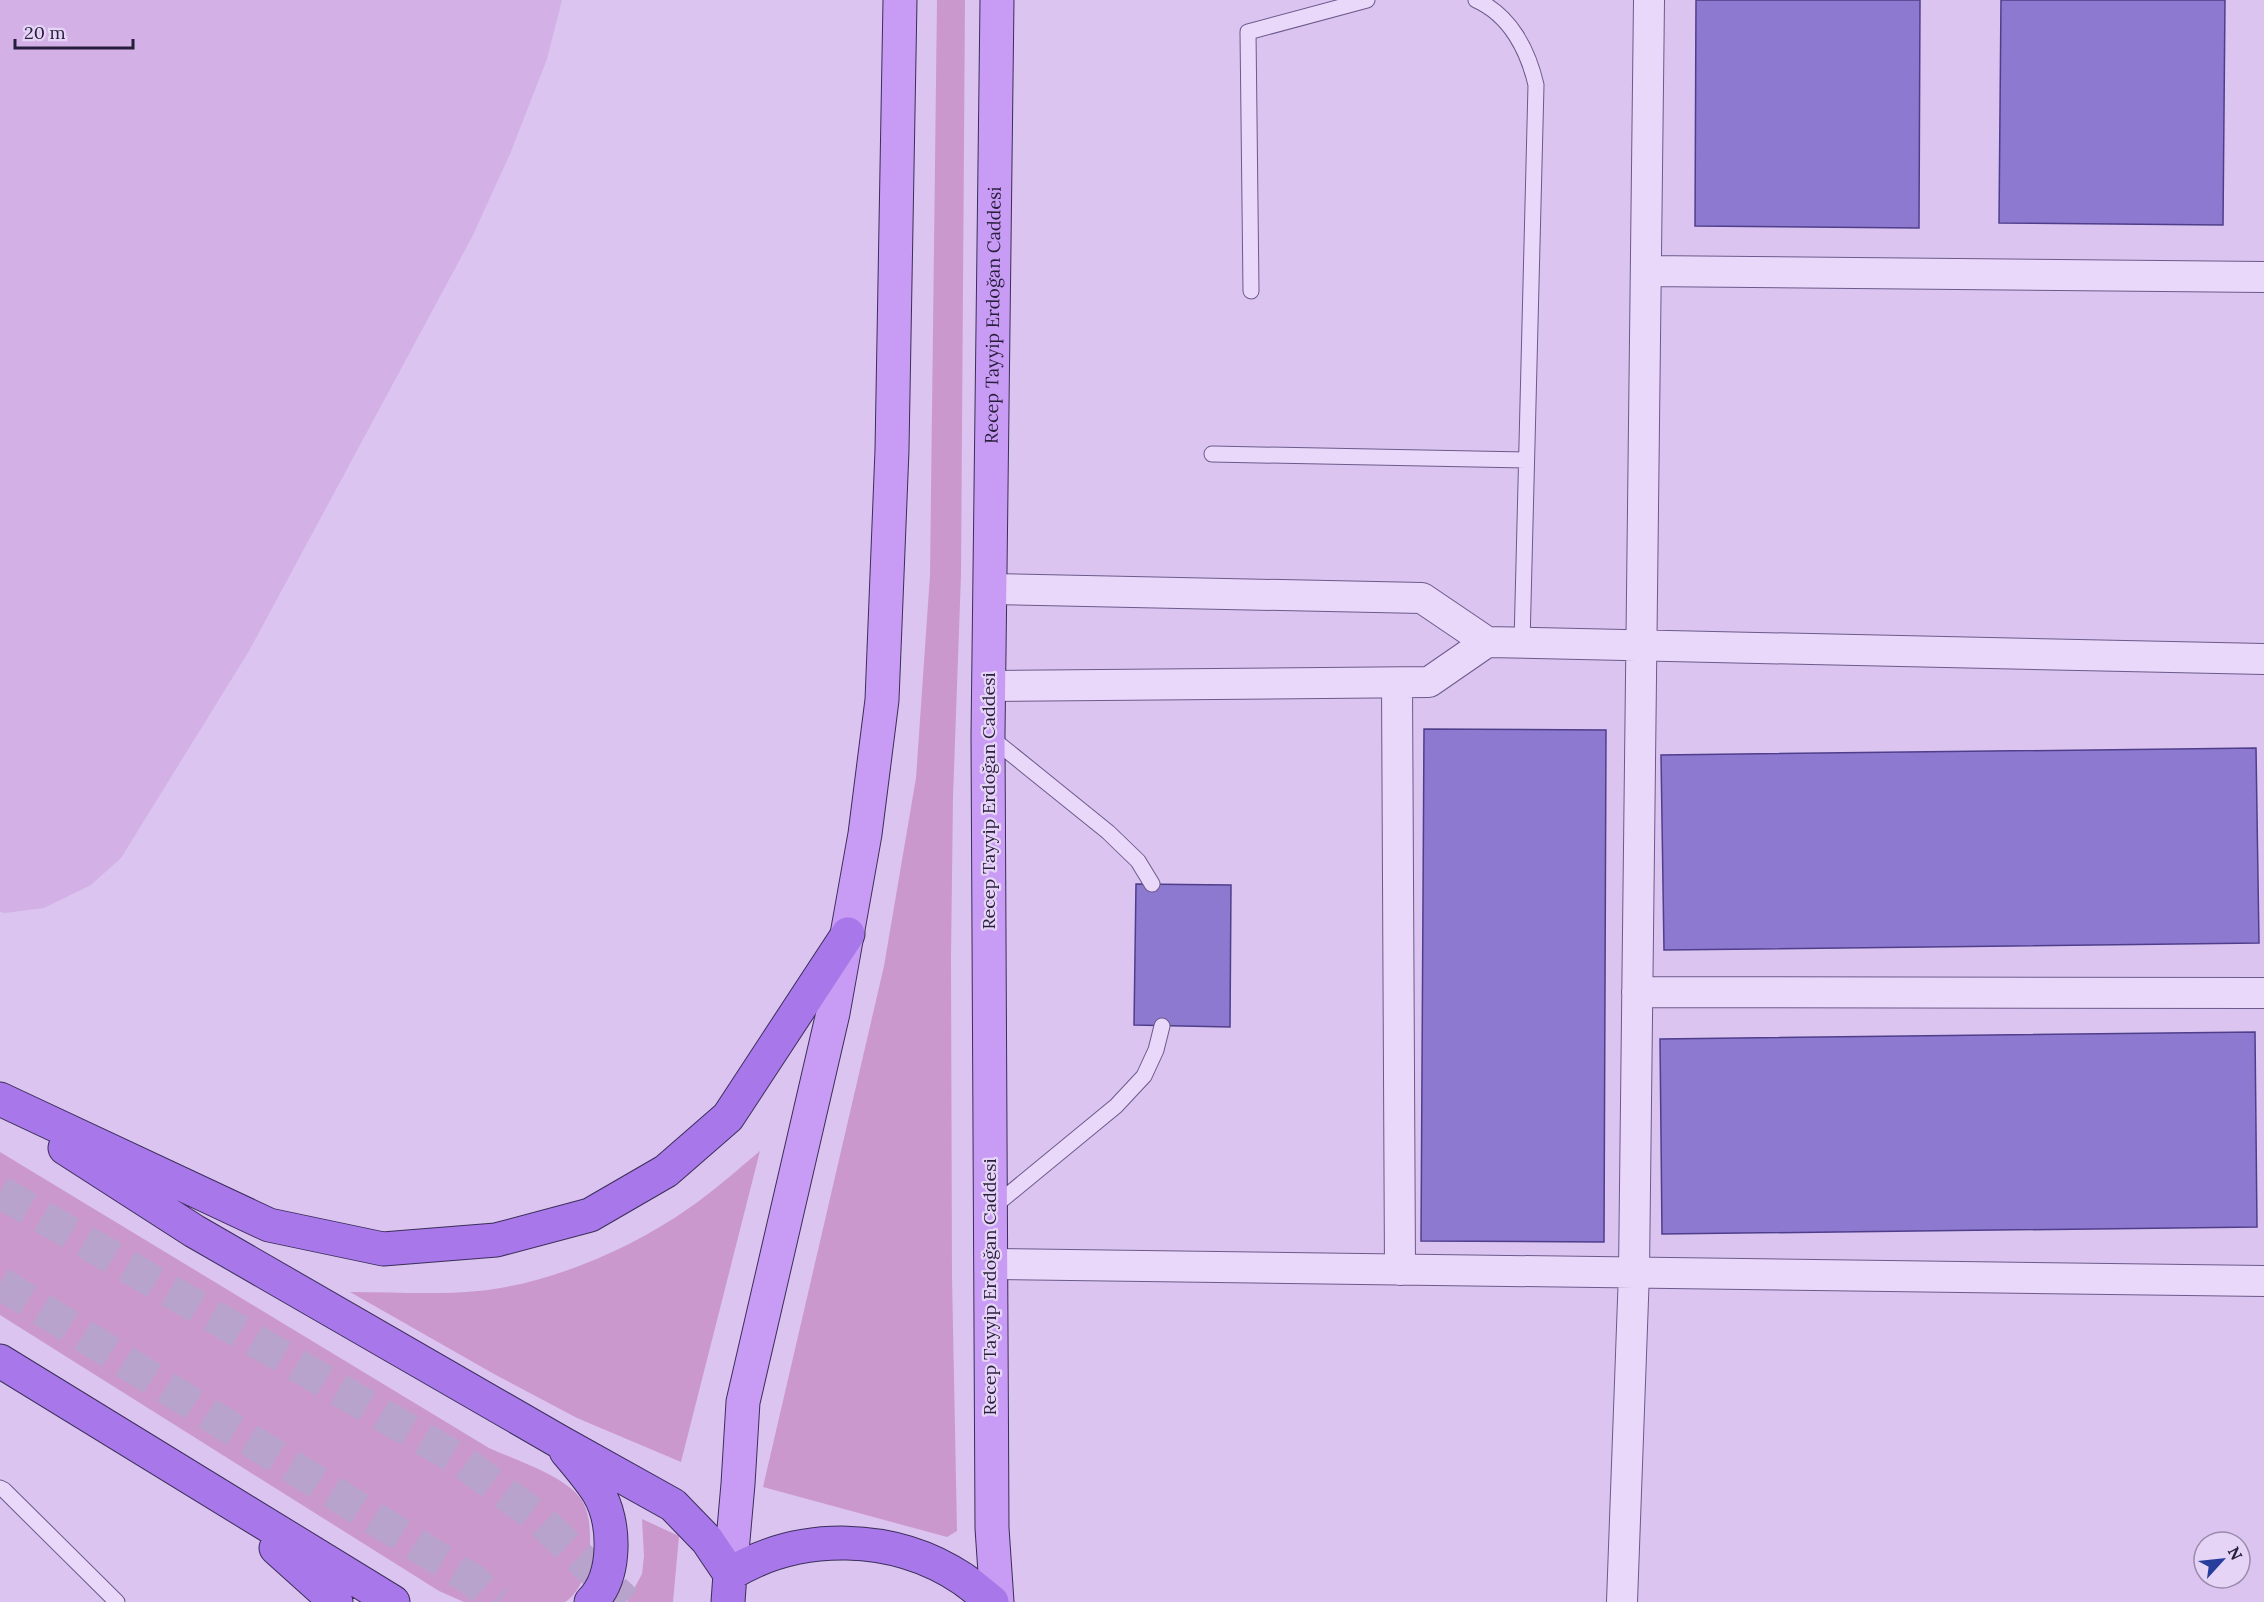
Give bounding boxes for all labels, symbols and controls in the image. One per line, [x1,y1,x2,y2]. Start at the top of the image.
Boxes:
scale bar [15,12,134,50]
text: 20 m [24,21,66,44]
street label: Recep Tayyip Erdoğan Caddesi [980,186,1006,444]
street label: Recep Tayyip Erdoğan Caddesi [977,672,1000,930]
street label: Recep Tayyip Erdoğan Caddesi [978,1158,1001,1416]
north arrow [2192,1530,2252,1590]
text: N [2224,1543,2247,1563]

